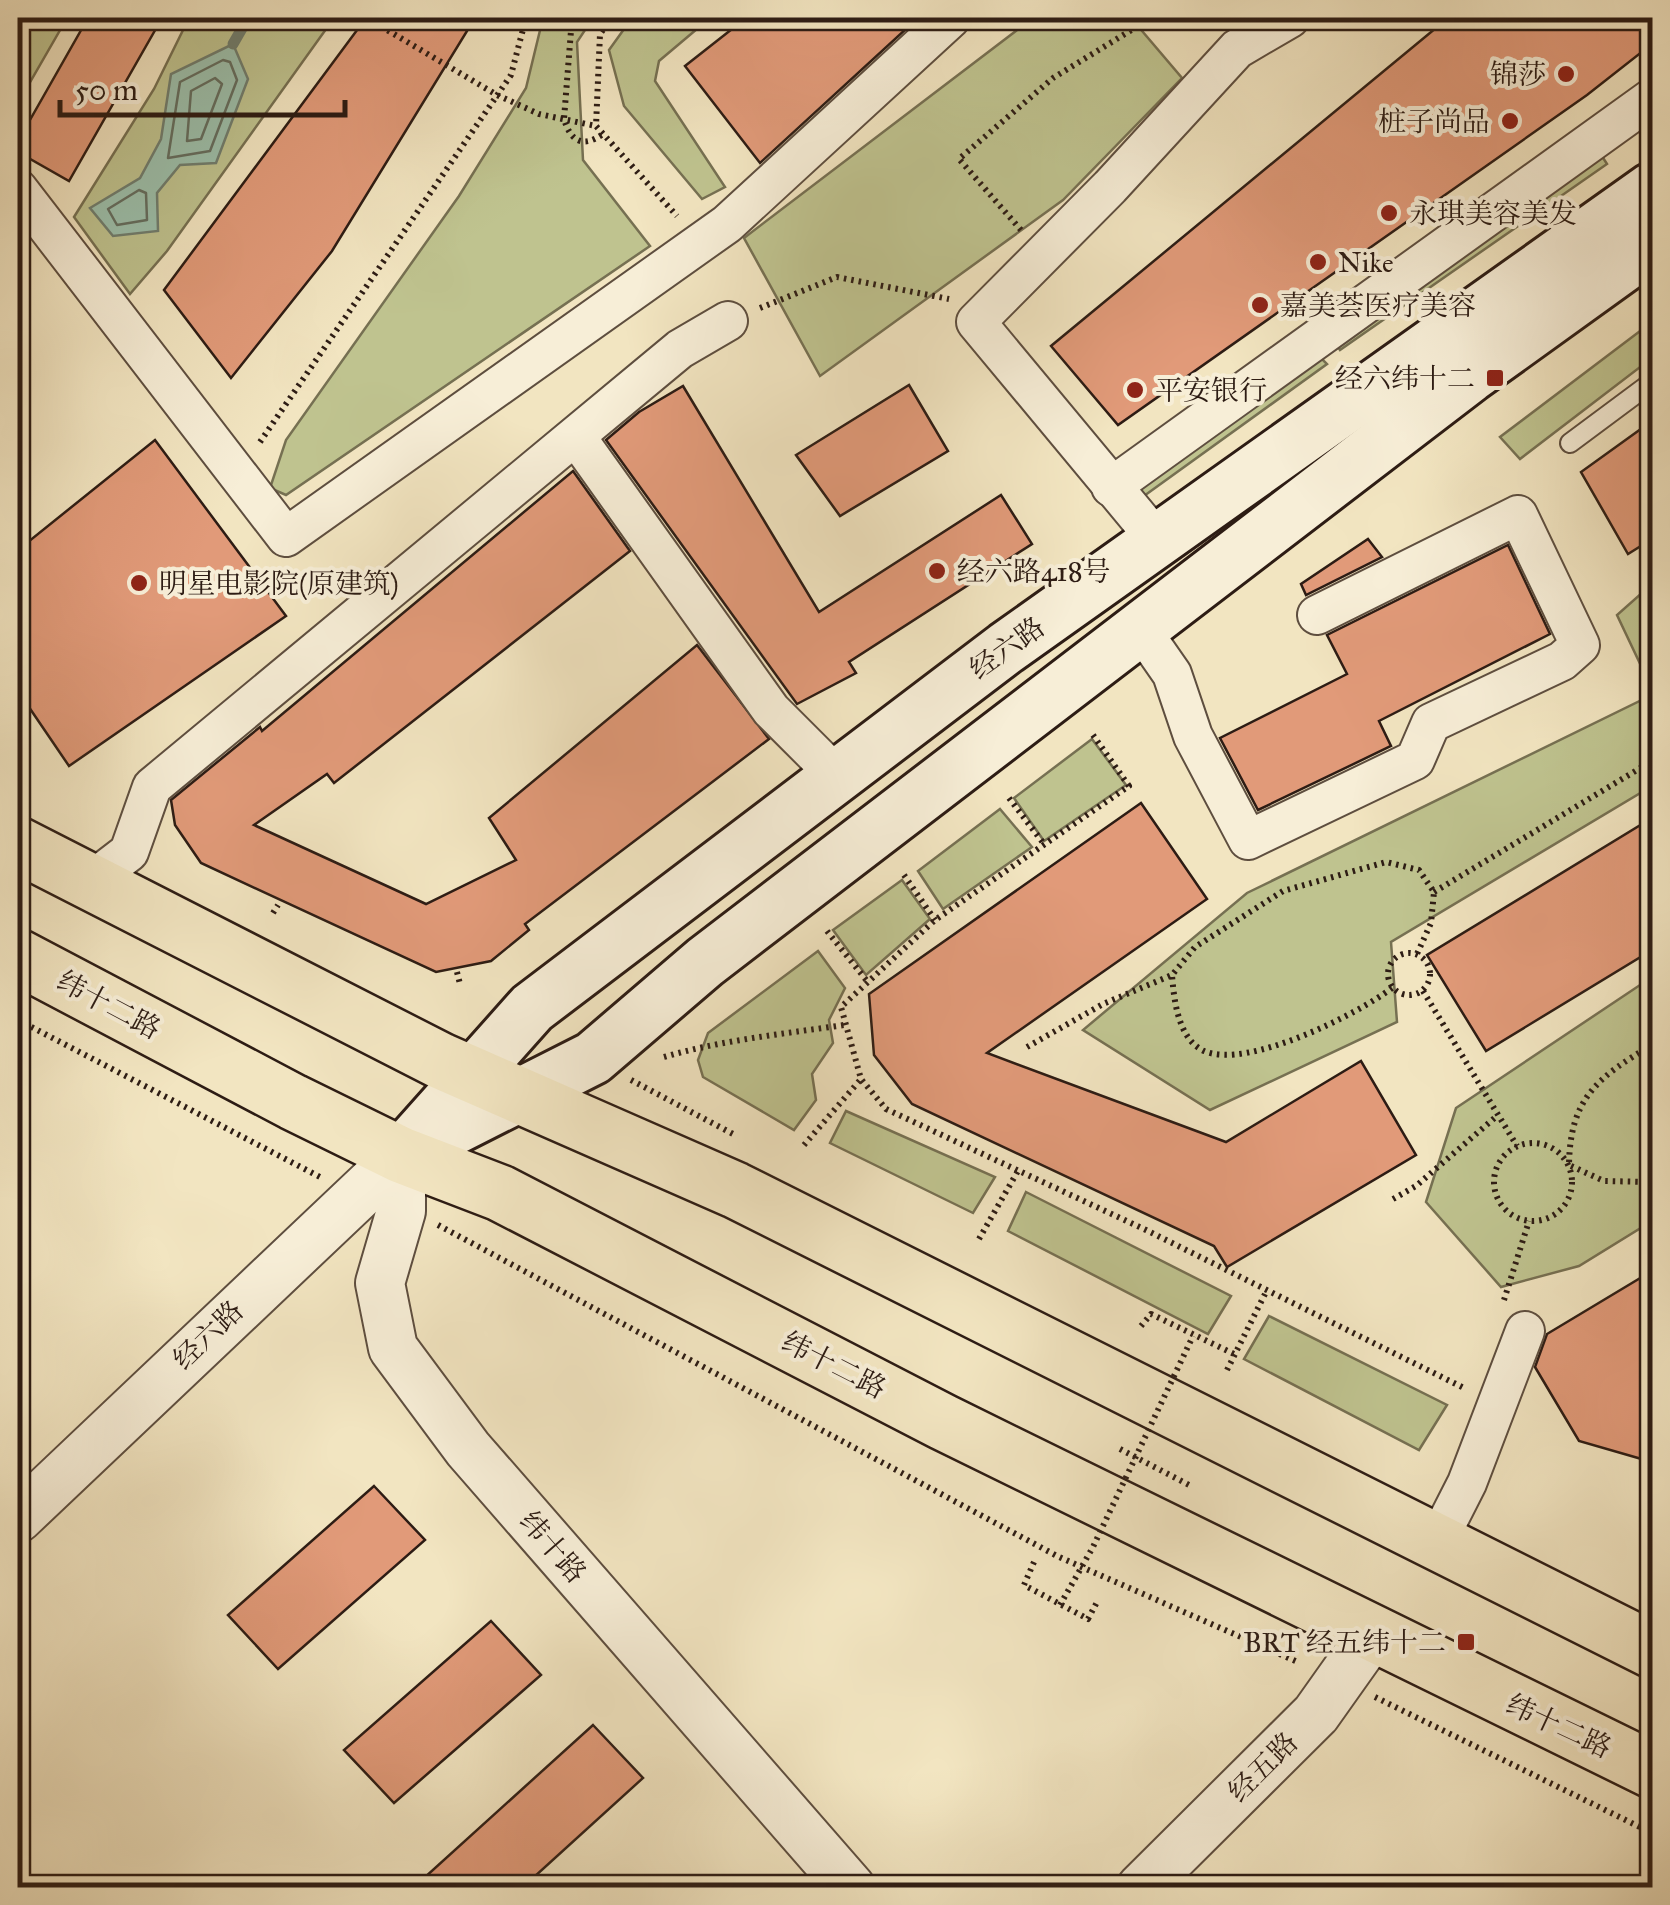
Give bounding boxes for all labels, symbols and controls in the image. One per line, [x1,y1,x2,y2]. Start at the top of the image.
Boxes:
scale bar [60,55,345,117]
place label: 锦莎 [1490,57,1546,92]
marker: 锦莎 [1555,63,1577,85]
text: 50 m [75,72,138,108]
place label: 桩子尚品 [1378,104,1490,139]
marker: 桩子尚品 [1499,110,1521,132]
place label: 永琪美容美发 [1409,196,1577,231]
marker: 永琪美容美发 [1378,202,1400,224]
place label: Nike [1338,245,1394,280]
marker: Nike [1307,251,1329,273]
place label: 嘉美荟医疗美容 [1280,288,1476,323]
marker: 嘉美荟医疗美容 [1249,294,1271,316]
place label: 经六纬十二 [1335,361,1475,396]
marker: 经六纬十二 [1484,367,1506,389]
place label: 平安银行 [1155,373,1267,408]
marker: 平安银行 [1124,379,1146,401]
place label: 经六路418号 [957,554,1111,589]
marker: 经六路418号 [926,560,948,582]
place label: 明星电影院(原建筑) [159,566,399,601]
marker: 明星电影院(原建筑) [128,572,150,594]
street label: 经六路 [963,609,1051,687]
street label: 纬十二路 [51,963,167,1047]
street label: 经六路 [166,1293,250,1377]
street label: 纬十二路 [776,1324,892,1406]
street label: 纬十路 [512,1504,594,1590]
place label: BRT 经五纬十二 [1243,1625,1446,1660]
marker: BRT 经五纬十二 [1455,1631,1477,1653]
street label: 纬十二路 [1501,1686,1617,1766]
street label: 经五路 [1221,1725,1305,1809]

